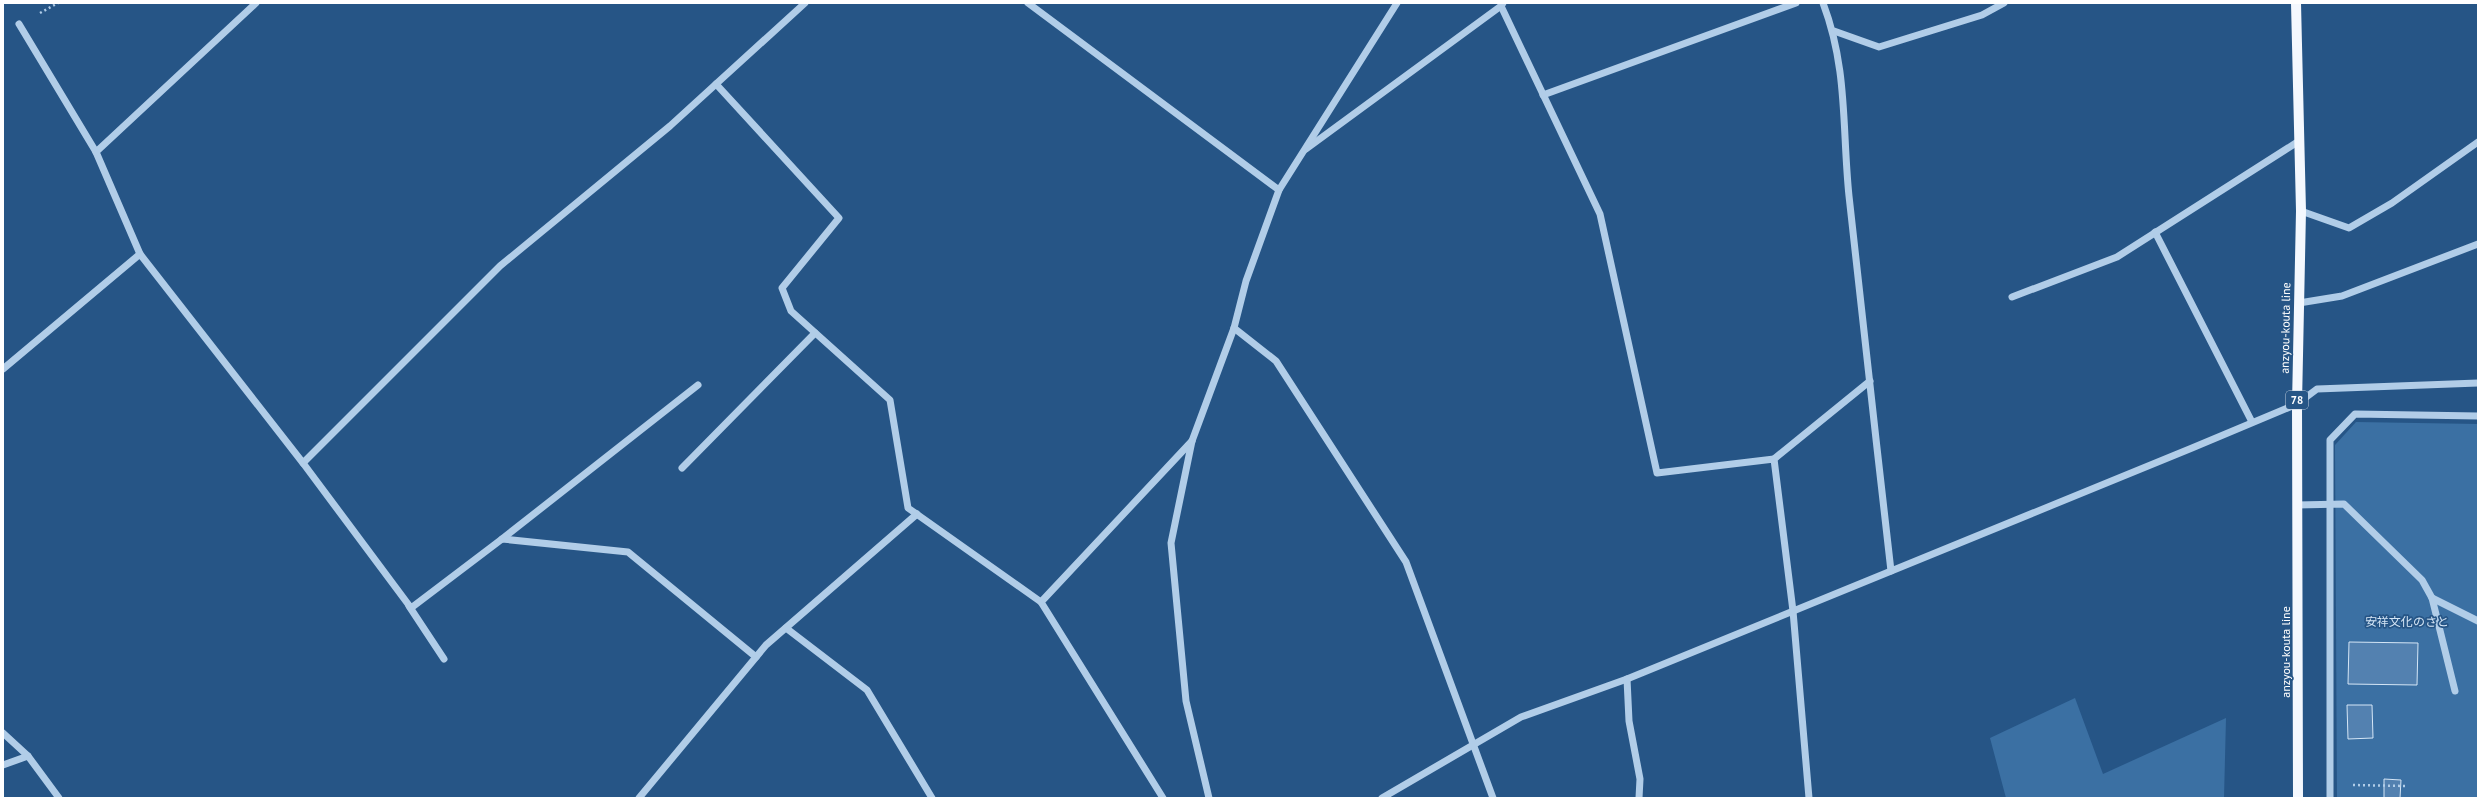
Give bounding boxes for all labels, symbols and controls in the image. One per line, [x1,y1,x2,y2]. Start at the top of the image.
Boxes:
street label: anzyou-kouta line [2277,282,2293,374]
road number: 78 [2286,391,2308,409]
street label: anzyou-kouta line [2278,606,2293,698]
park label: 安祥文化のさと [2365,614,2449,629]

